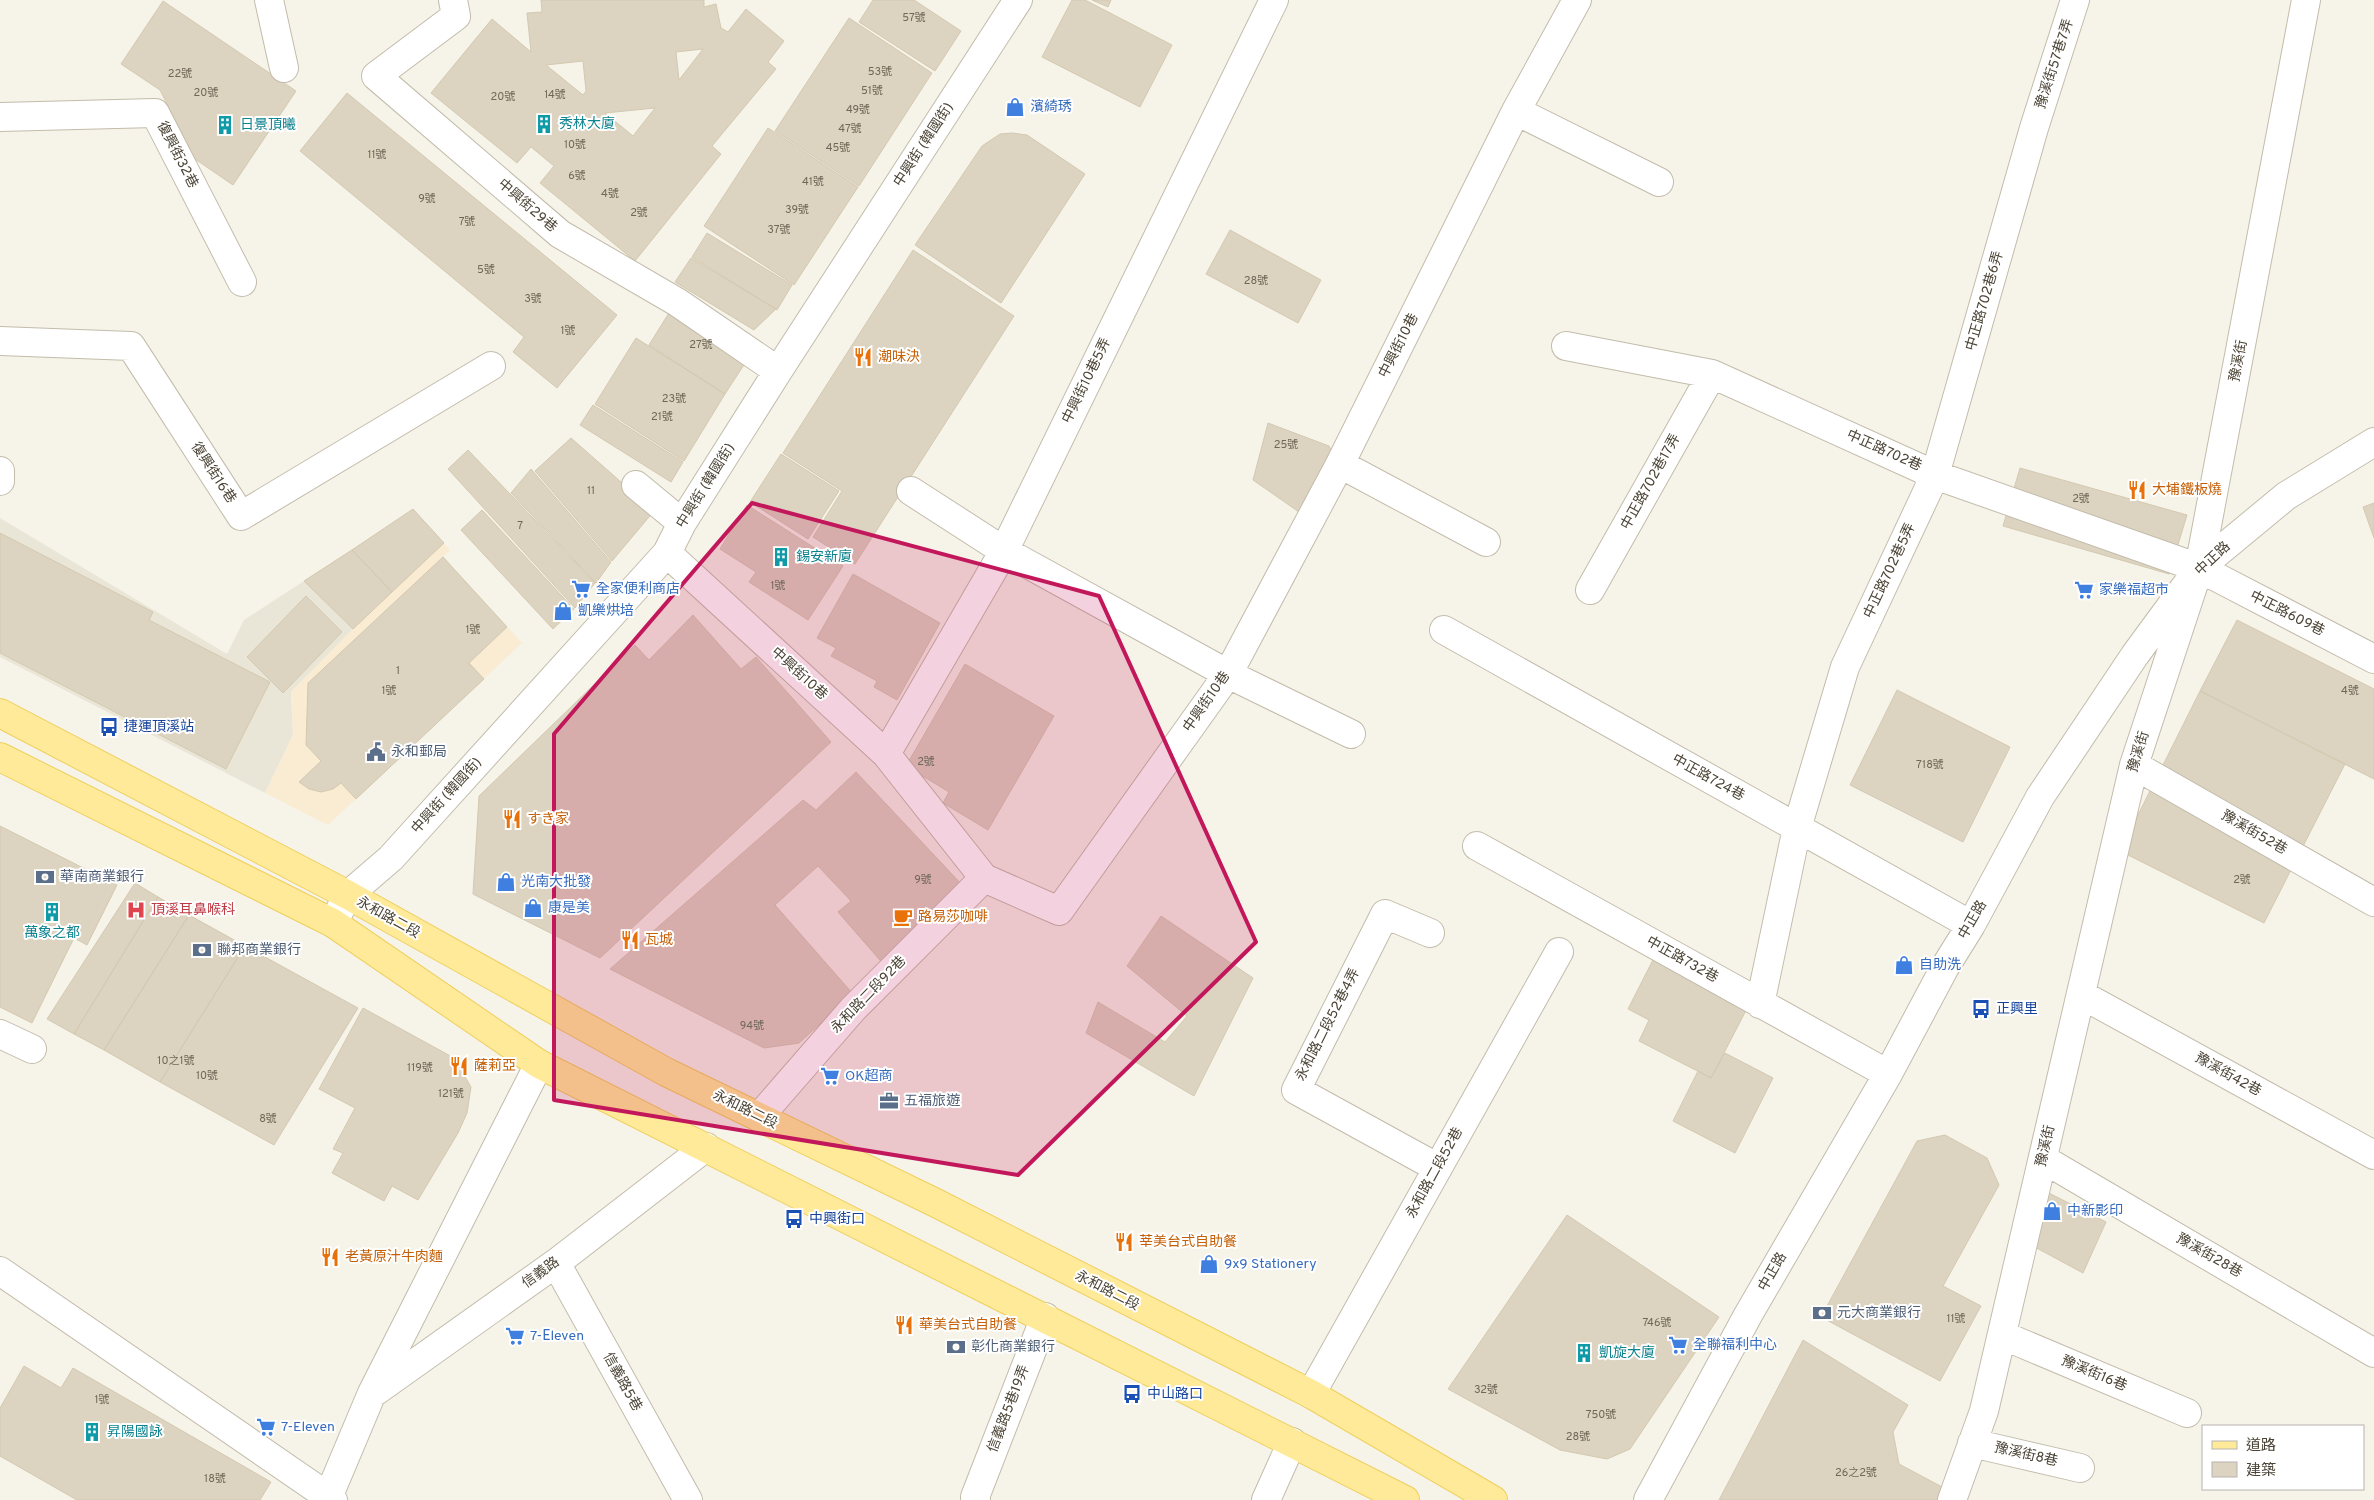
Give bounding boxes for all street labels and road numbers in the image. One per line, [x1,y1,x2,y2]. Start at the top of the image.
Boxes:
street label: 豫溪街57巷7弄 [2033,17,2077,111]
street label: 中興街 (韓國街) [890,100,958,190]
street label: 復興街32巷 [153,119,201,191]
street label: 中興街29巷 [494,176,560,236]
street label: 中正路702巷6弄 [1963,249,2007,353]
street label: 中興街10巷 [1375,311,1423,381]
street label: 中興街10巷5弄 [1059,336,1115,426]
street label: 豫溪街 [2227,339,2251,383]
street label: 中正路702巷 [1844,427,1924,475]
street label: 中正路702巷17弄 [1618,431,1684,533]
street label: 復興街16巷 [187,439,239,507]
street label: 中興街 (韓國街) [673,440,739,532]
street label: 中正路702巷5弄 [1861,521,1919,621]
street label: 中正路 [2192,538,2234,580]
street label: 中正路609巷 [2247,588,2327,640]
street label: 中興街10巷 [767,644,831,704]
street label: 中興街10巷 [1180,668,1234,736]
street label: 豫溪街 [2125,729,2153,775]
street label: 中正路724巷 [1669,751,1747,805]
street label: 中興街 (韓國街) [408,754,486,838]
street label: 豫溪街52巷 [2218,807,2290,859]
street label: 永和路二段 [353,894,423,942]
street label: 中正路 [1955,898,1991,942]
street label: 中正路732巷 [1643,933,1721,987]
street label: 永和路二段92巷 [828,953,910,1037]
street label: 永和路二段52巷4弄 [1292,966,1364,1084]
street label: 豫溪街42巷 [2192,1050,2264,1100]
street label: 永和路二段 [710,1087,780,1133]
street label: 豫溪街 [2033,1124,2059,1168]
street label: 永和路二段52巷 [1403,1125,1467,1221]
street label: 豫溪街28巷 [2173,1230,2245,1282]
street label: 中正路 [1755,1250,1791,1294]
street label: 信義路 [519,1254,563,1292]
street label: 永和路二段 [1072,1268,1142,1314]
street label: 信義路5巷 [599,1350,645,1414]
street label: 豫溪街16巷 [2059,1353,2129,1395]
street label: 信義路5巷19弄 [985,1363,1033,1455]
street label: 豫溪街8巷 [1993,1439,2059,1471]

